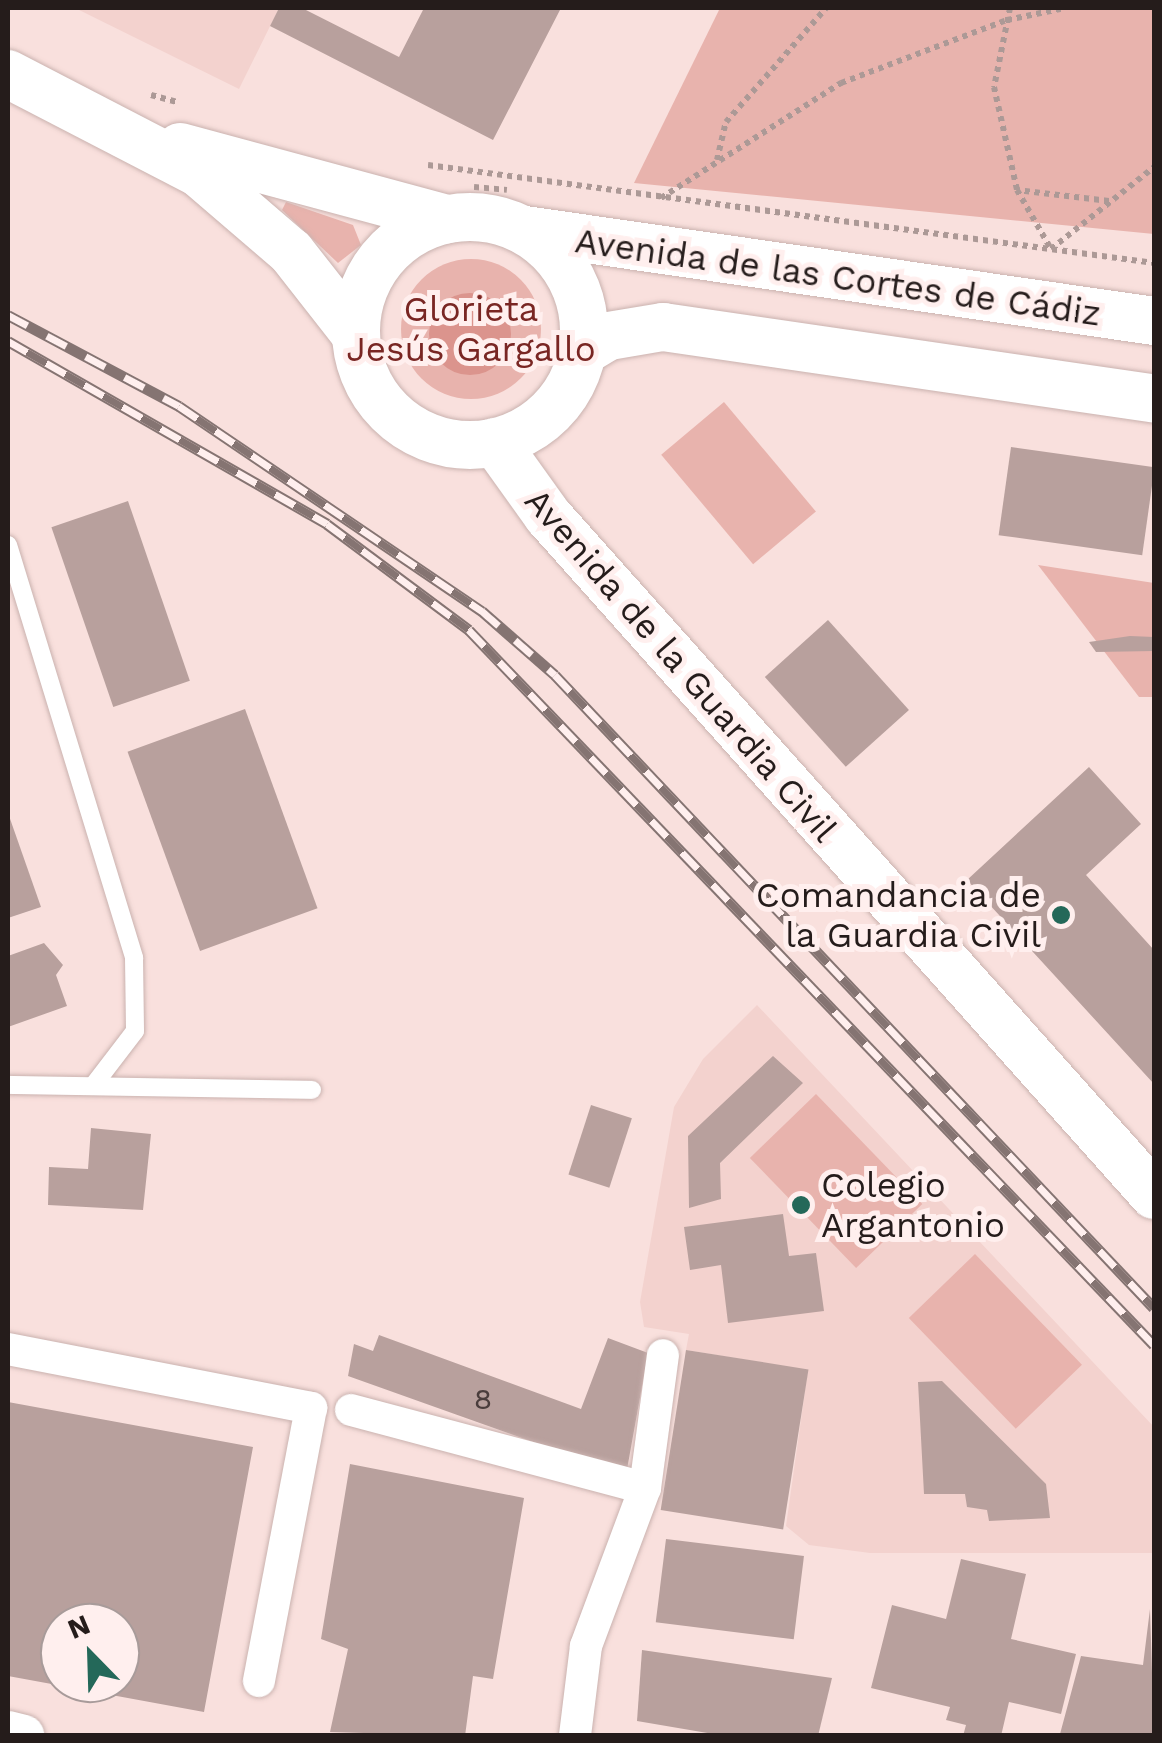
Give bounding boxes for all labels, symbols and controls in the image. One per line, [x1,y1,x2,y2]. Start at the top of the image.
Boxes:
street label: Avenida de las Cortes de Cádiz [572,219,1104,335]
park label: Glorieta Jesús Gargallo [346,288,596,370]
street label: Avenida de la Guardia Civil [515,479,847,851]
place label: Comandancia de la Guardia Civil [755,874,1041,956]
marker: Comandancia de la Guardia Civil [1050,904,1072,926]
place label: Colegio Argantonio [821,1164,1005,1246]
marker: Colegio Argantonio [790,1194,812,1216]
house number: 8 [474,1381,492,1417]
north arrow [40,1603,140,1703]
text: N [63,1608,95,1646]

